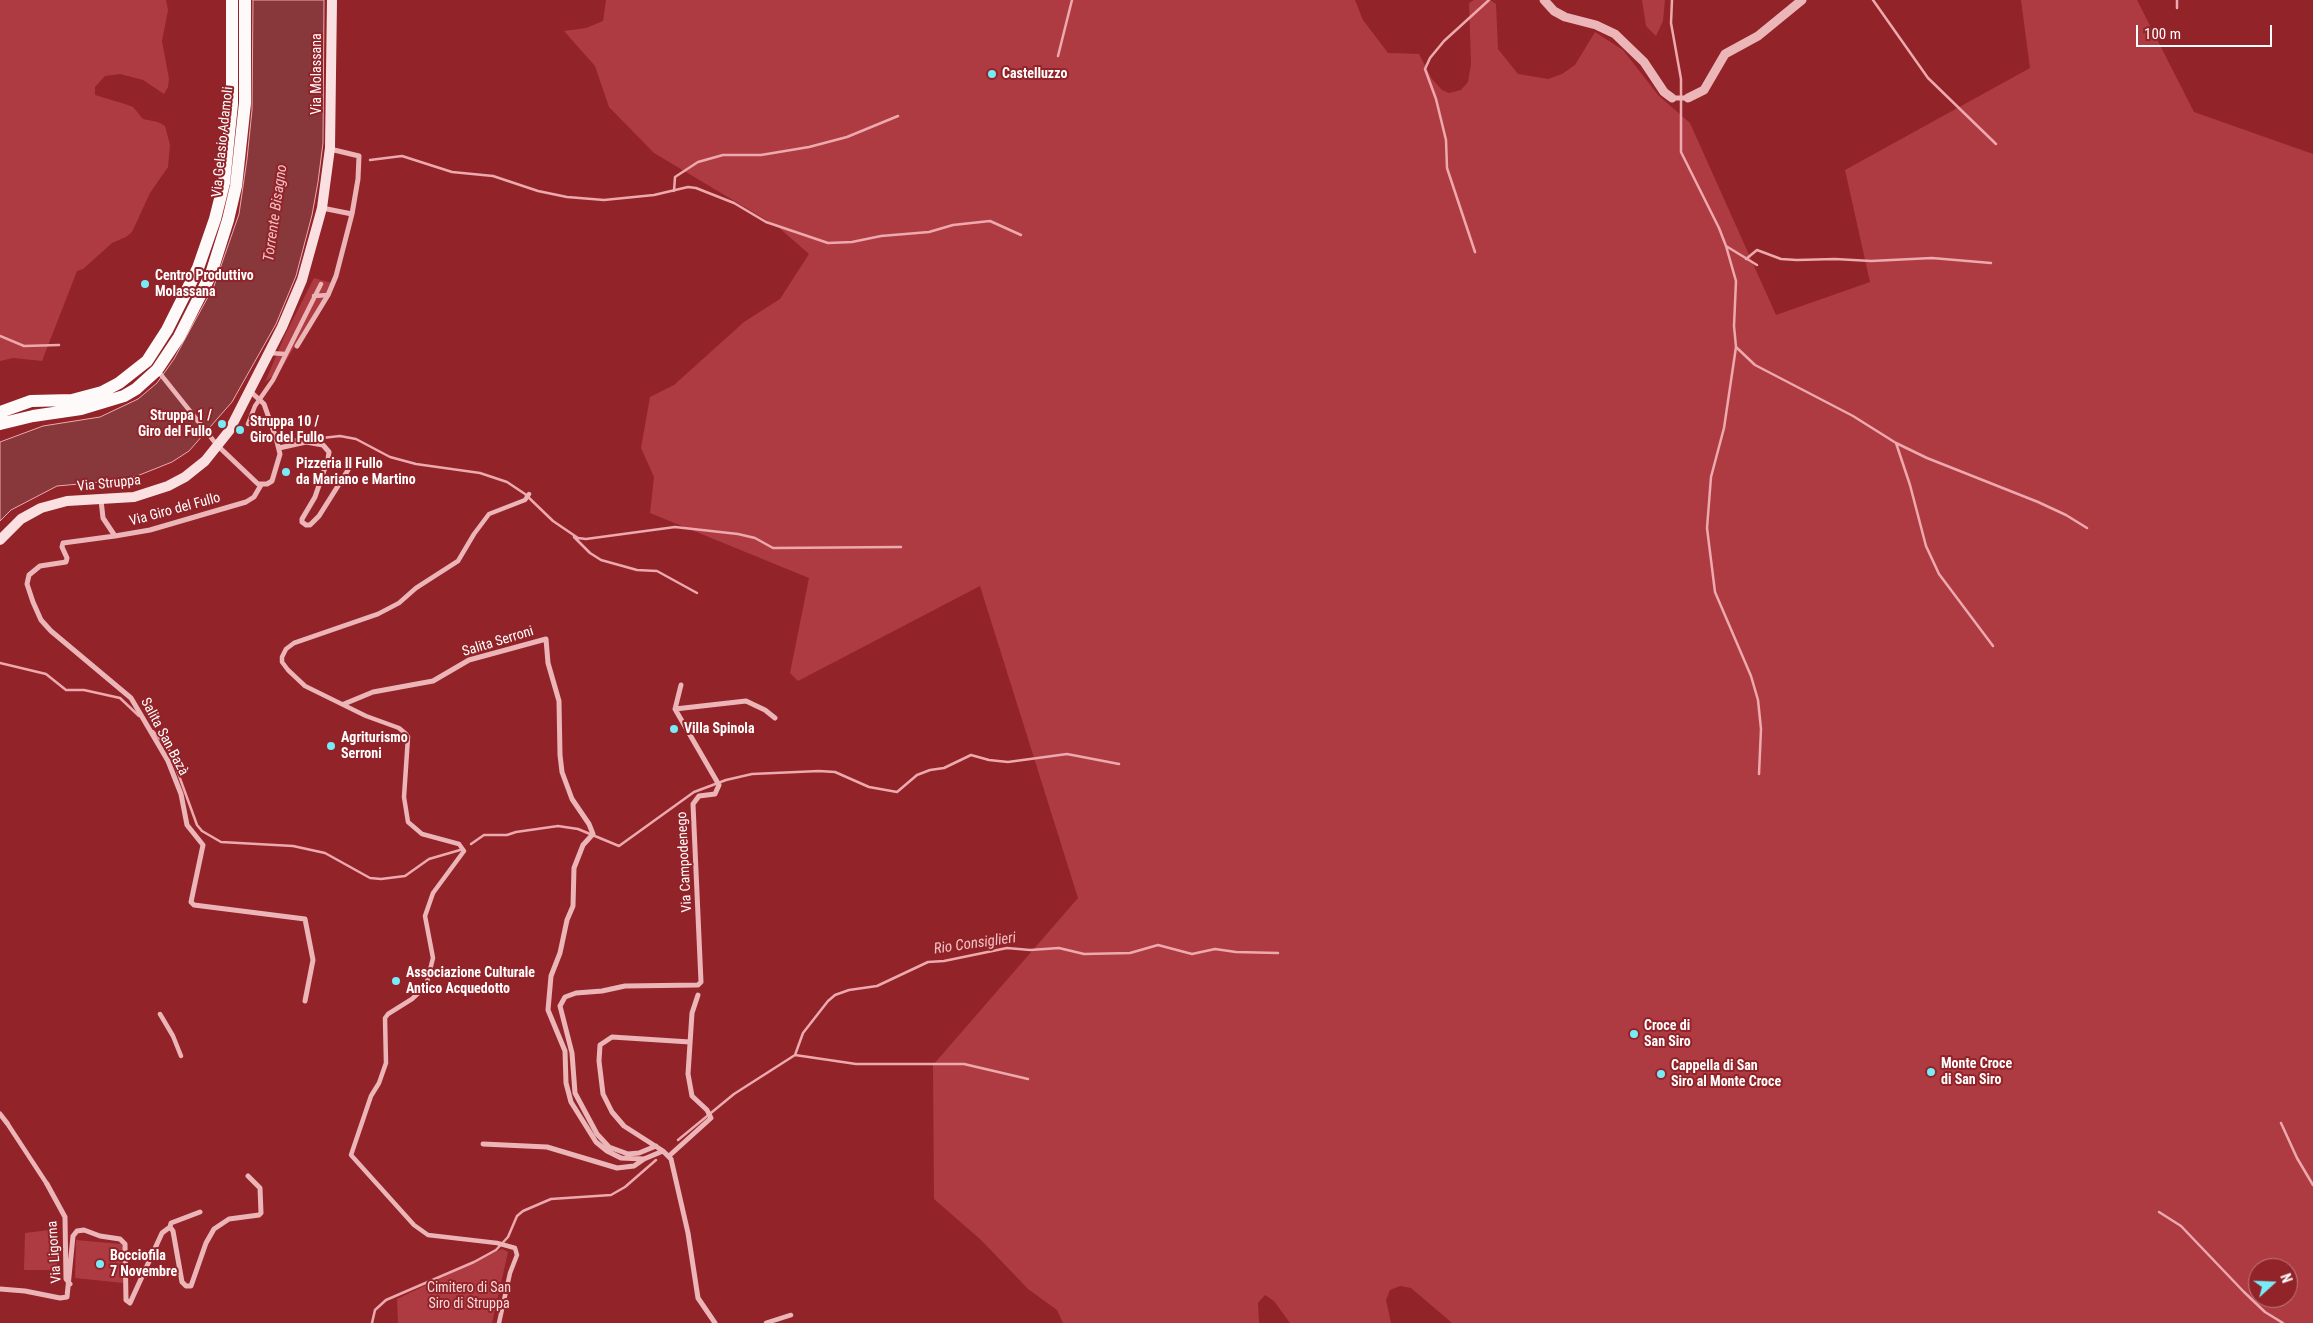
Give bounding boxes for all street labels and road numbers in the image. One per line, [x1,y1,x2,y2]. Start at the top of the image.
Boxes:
street label: Via Molassana [309,33,325,115]
street label: Via Gelasio Adamoli [209,86,237,198]
street label: Via Struppa [76,472,142,496]
street label: Via Giro del Fullo [128,490,222,530]
street label: Salita Serroni [460,623,536,661]
street label: Salita San Bazà [136,695,192,779]
street label: Via Campodenego [674,811,696,913]
street label: Via Ligorna [44,1220,66,1284]

